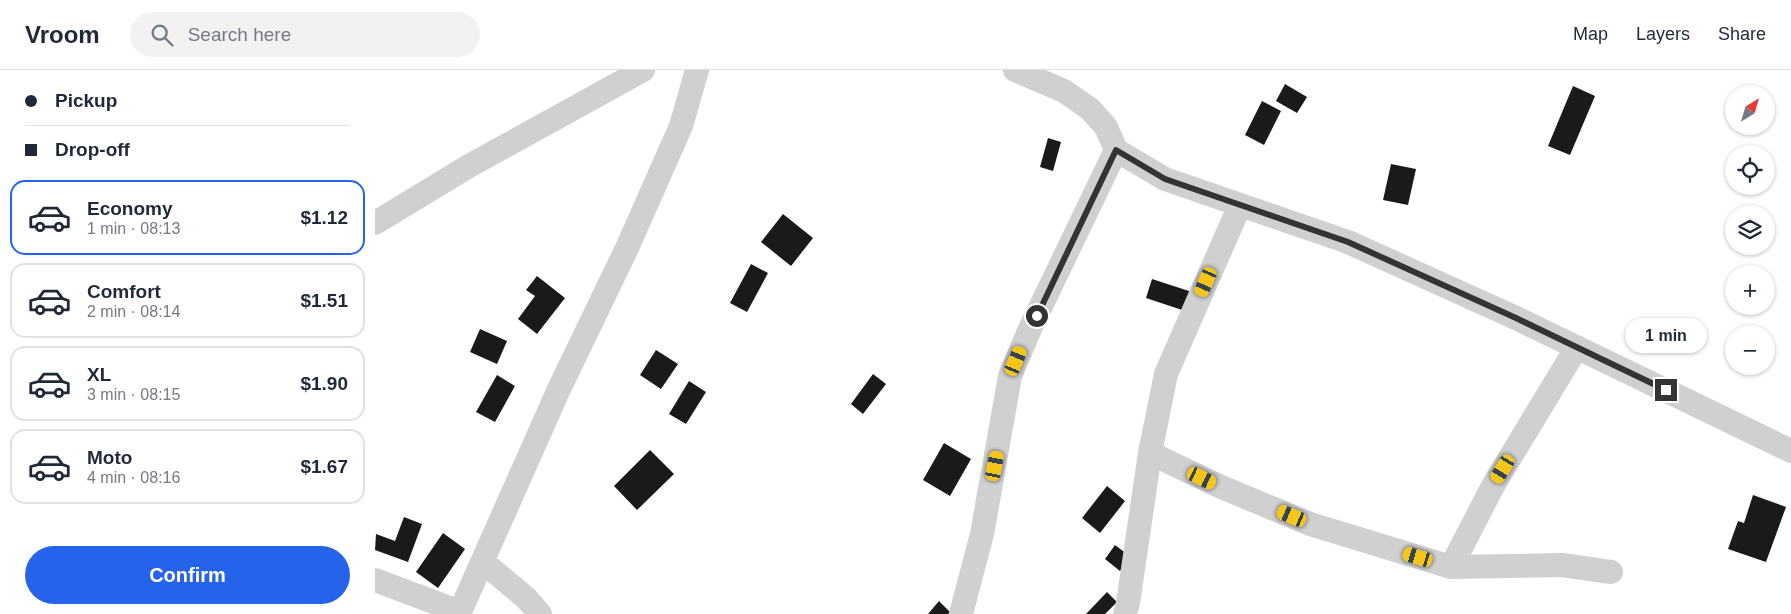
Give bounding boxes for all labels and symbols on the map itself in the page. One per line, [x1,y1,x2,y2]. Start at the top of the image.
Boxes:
north arrow [1725,85,1775,135]
car [1193,265,1218,299]
route start [1026,305,1048,327]
callout: 1 min [1625,318,1707,352]
car [1003,344,1028,378]
route end [1655,379,1677,401]
car [984,450,1005,482]
car [1488,452,1517,486]
car [1185,465,1218,491]
car [1275,503,1308,529]
car [1401,545,1434,569]

